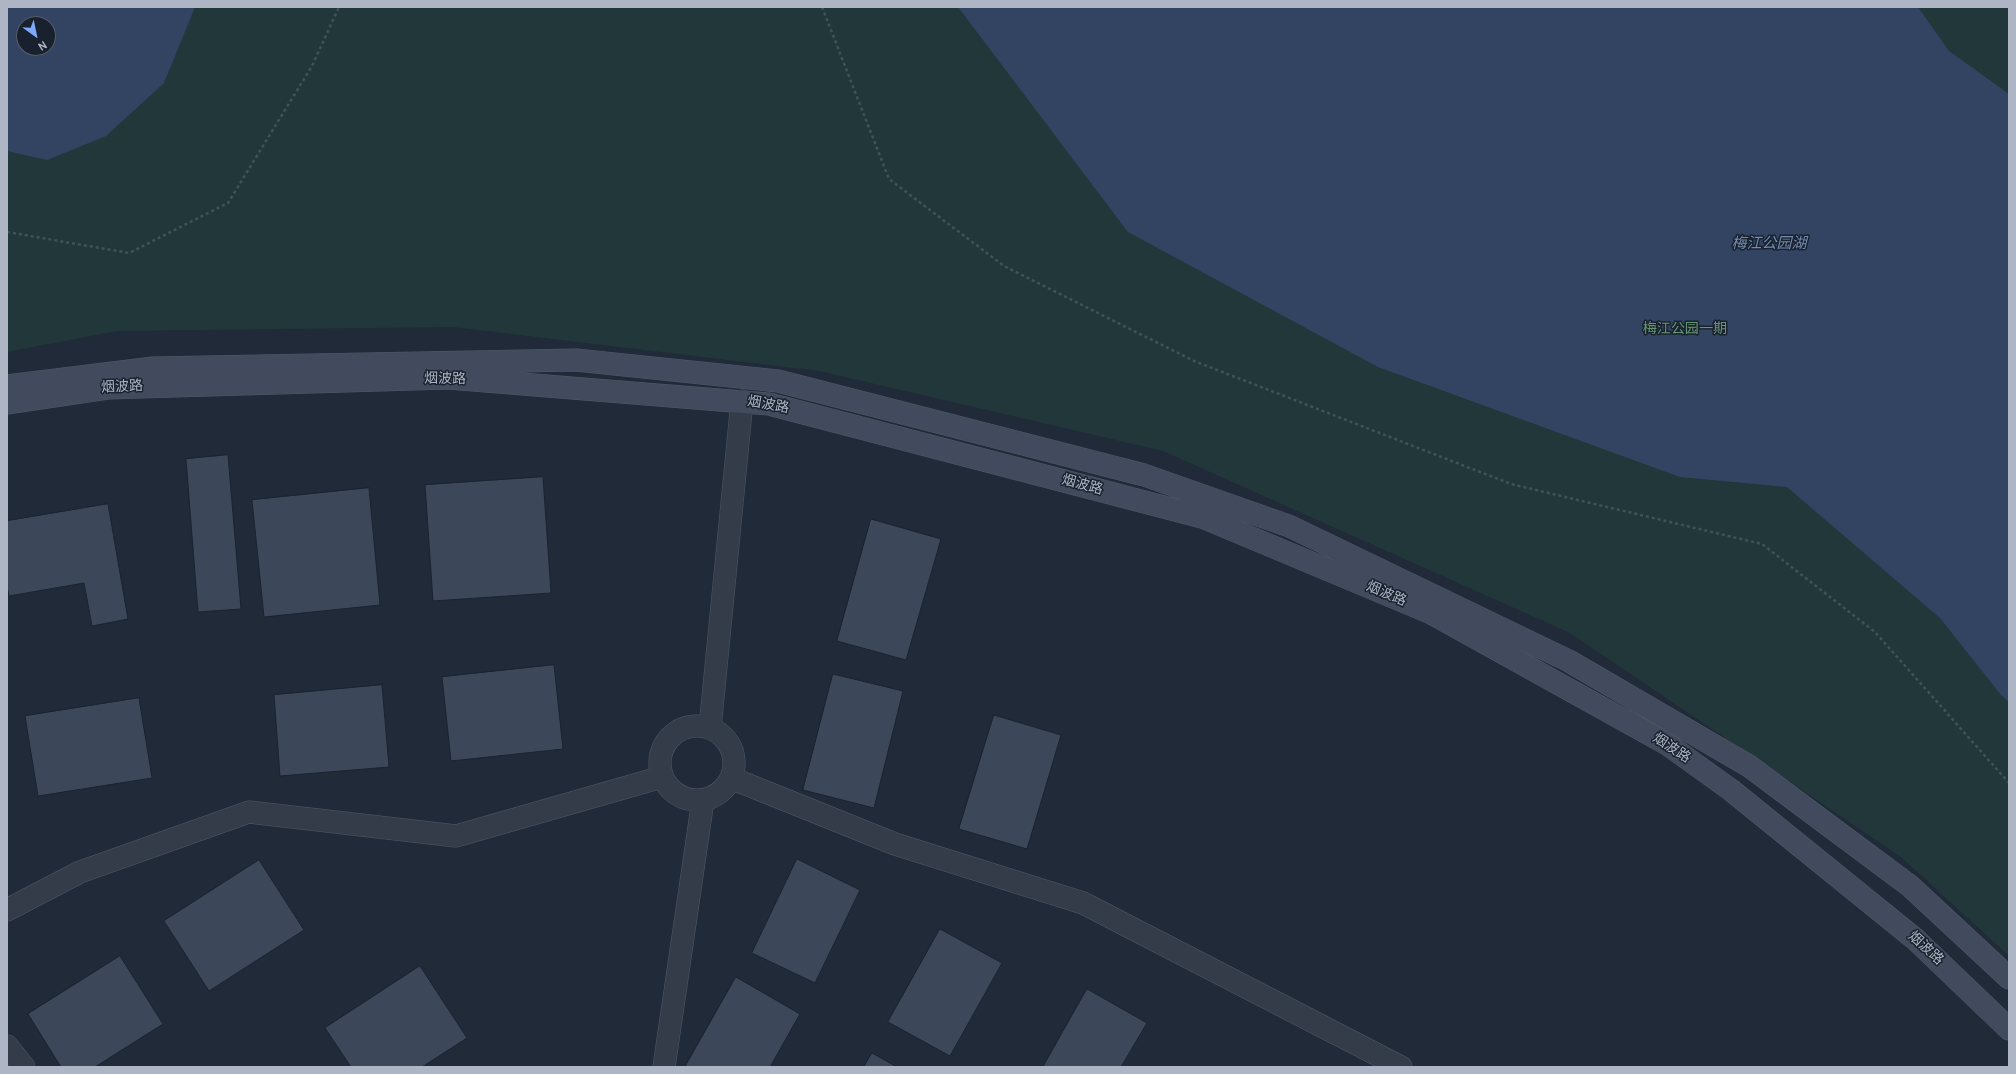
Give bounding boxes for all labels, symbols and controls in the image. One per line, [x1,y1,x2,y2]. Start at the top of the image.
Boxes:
north arrow [16,16,56,56]
text: N [35,37,49,53]
water label: 梅江公园湖 [1732,236,1806,254]
park label: 梅江公园一期 [1643,322,1727,338]
street label: 烟波路 [424,371,466,389]
street label: 烟波路 [101,379,143,397]
street label: 烟波路 [746,394,790,418]
street label: 烟波路 [1060,472,1104,500]
street label: 烟波路 [1363,579,1409,611]
street label: 烟波路 [1649,731,1693,767]
street label: 烟波路 [1904,929,1946,969]

